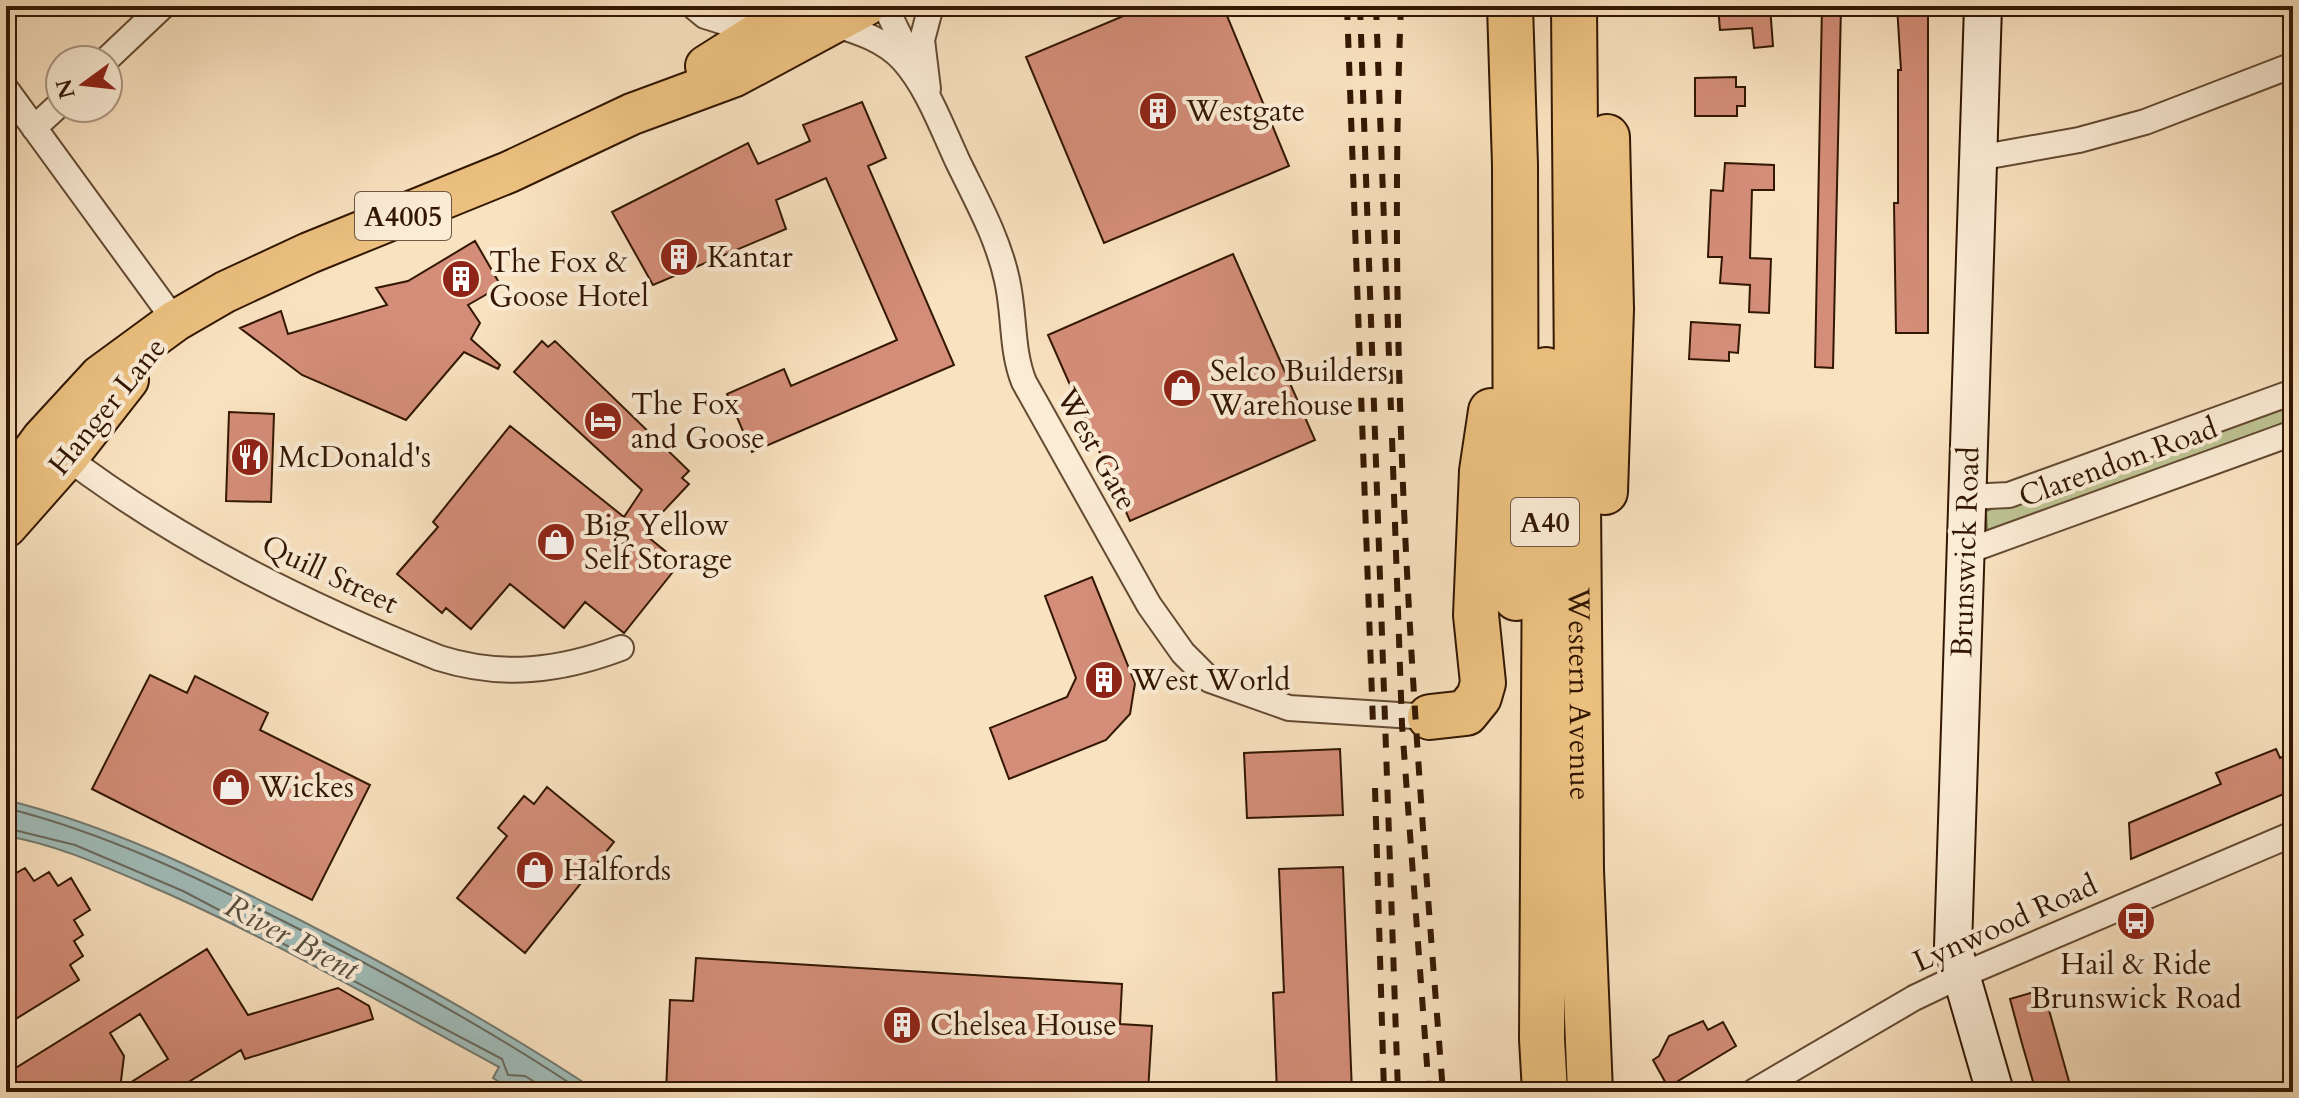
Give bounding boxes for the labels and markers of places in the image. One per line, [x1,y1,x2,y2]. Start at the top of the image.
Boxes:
building icon: Westgate [1137,90,1179,132]
place label: Westgate [1185,91,1305,132]
building icon: Kantar [658,236,700,278]
place label: Kantar [707,237,793,278]
place label: The Fox & Goose Hotel [489,242,649,317]
building icon: The Fox & Goose Hotel [440,258,482,300]
place label: Selco Builders Warehouse [1209,351,1388,426]
shop icon: Selco Builders Warehouse [1161,367,1203,409]
place label: The Fox and Goose [631,384,765,459]
hotel icon: The Fox and Goose [582,400,624,442]
restaurant icon: McDonald's [229,436,271,478]
place label: McDonald's [278,437,431,478]
place label: Big Yellow Self Storage [584,505,733,580]
shop icon: Big Yellow Self Storage [535,521,577,563]
building icon: West World [1083,659,1125,701]
place label: West World [1131,660,1290,701]
shop icon: Wickes [210,766,252,808]
place label: Wickes [258,767,354,808]
shop icon: Halfords [514,849,556,891]
place label: Halfords [563,850,671,891]
bus stop icon: Hail & Ride Brunswick Road [2115,900,2157,942]
place label: Hail & Ride Brunswick Road [2030,944,2242,1019]
building icon: Chelsea House [881,1004,923,1046]
place label: Chelsea House [930,1005,1117,1046]

